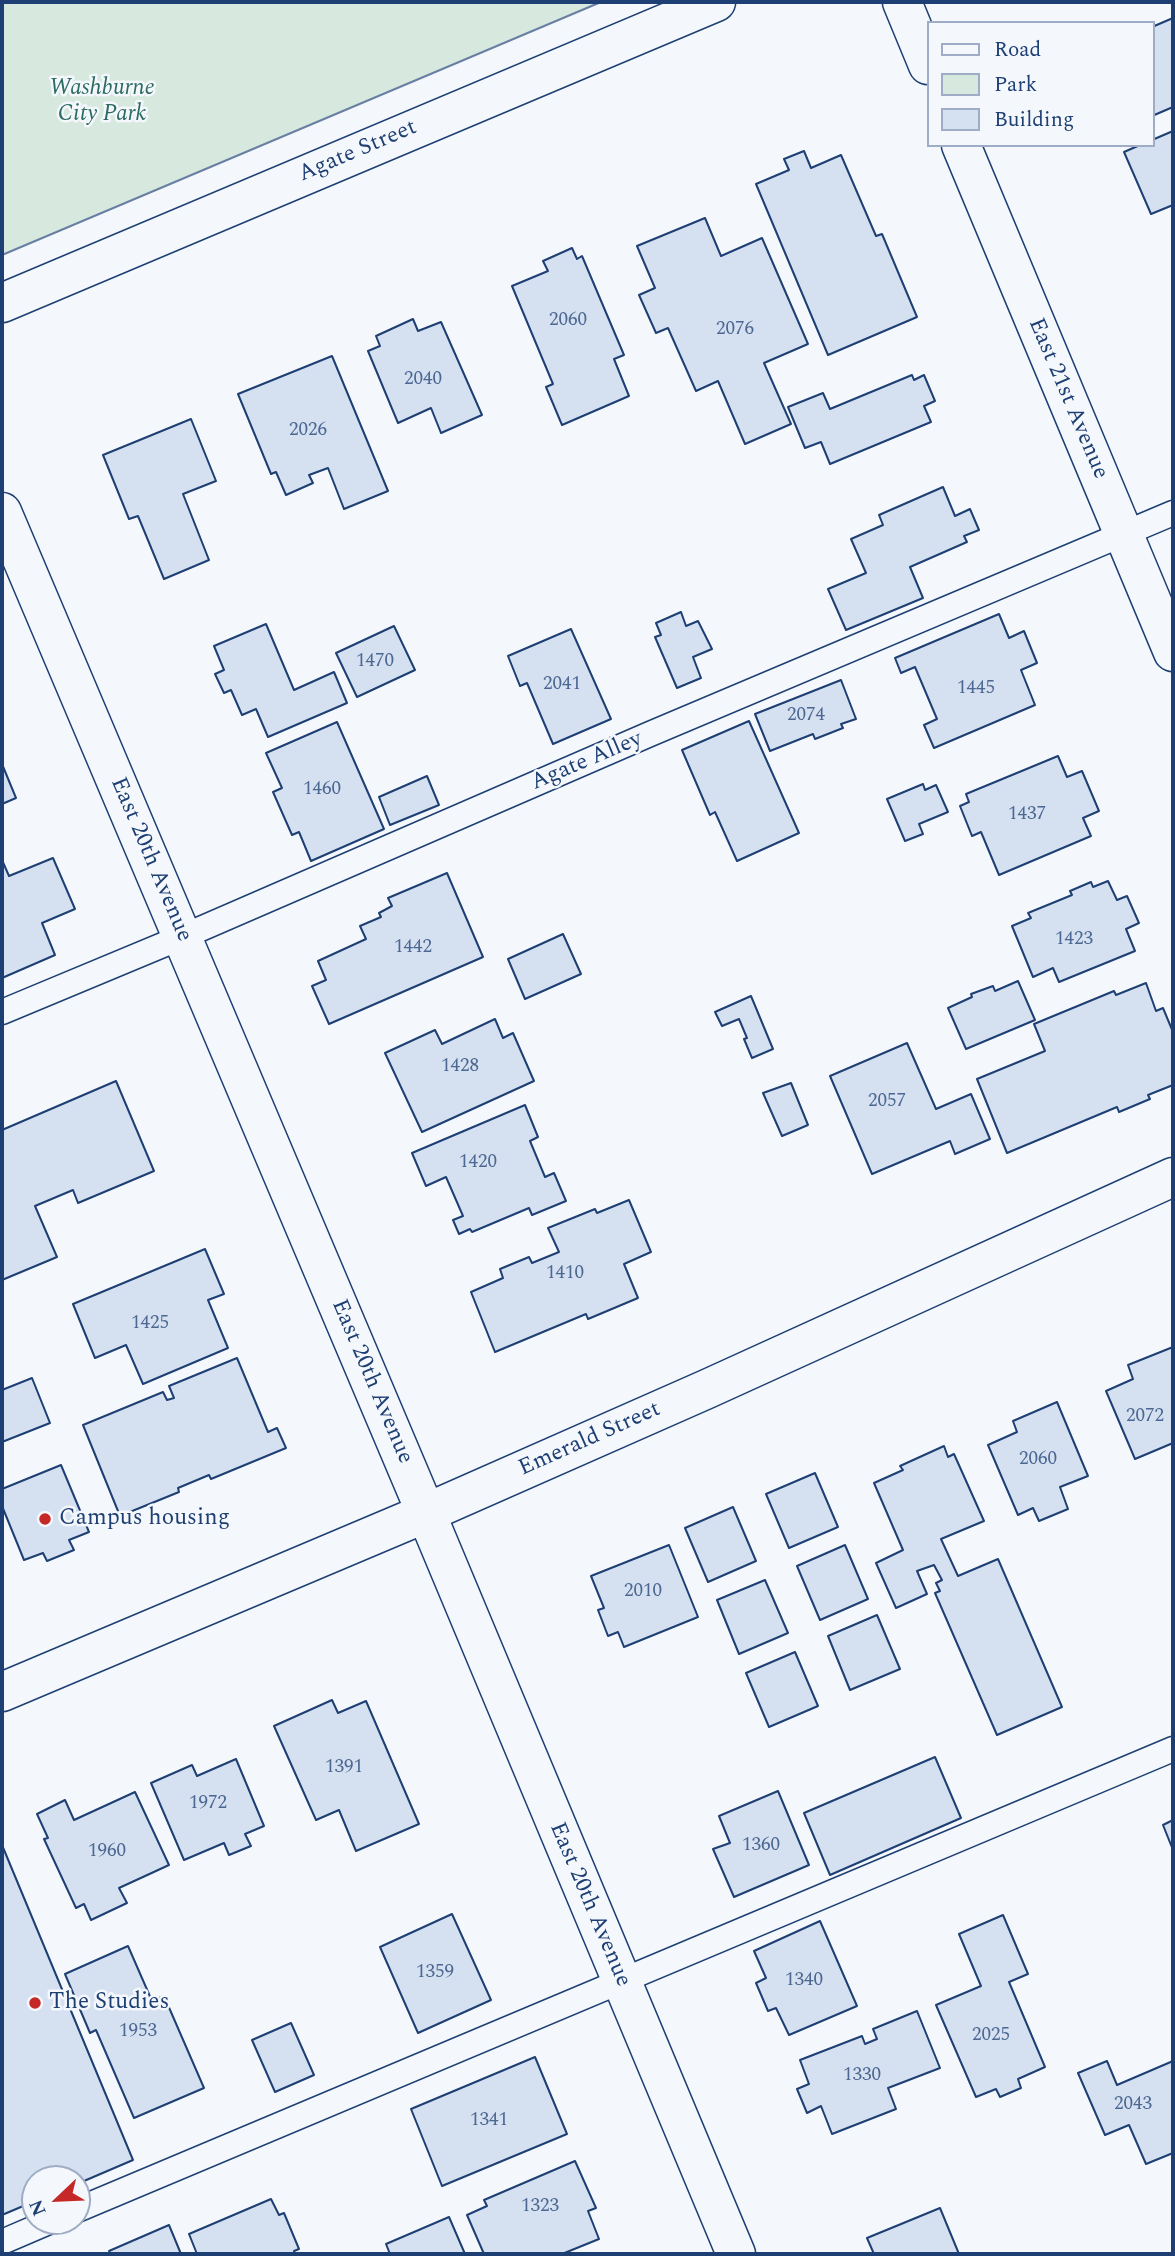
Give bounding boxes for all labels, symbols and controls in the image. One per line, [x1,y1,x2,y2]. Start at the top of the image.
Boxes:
legend [926,21,1154,147]
text: Road [994,34,1041,66]
text: Park [994,69,1037,101]
park label: Washburne City Park [49,75,155,129]
text: Building [994,104,1074,136]
street label: Agate Street [295,115,421,189]
house number: 2060 [549,310,587,332]
street label: East 21st Avenue [1021,314,1113,484]
house number: 2076 [716,319,754,341]
house number: 2040 [404,369,442,391]
house number: 2026 [289,420,327,442]
house number: 1470 [356,651,394,673]
house number: 2041 [543,674,581,696]
house number: 1445 [957,678,995,700]
house number: 2074 [787,705,825,727]
street label: Agate Alley [527,726,647,798]
street label: East 20th Avenue [103,774,197,946]
house number: 1460 [303,779,341,801]
house number: 1437 [1008,804,1046,826]
house number: 1423 [1055,929,1093,951]
house number: 1442 [394,937,432,959]
house number: 1428 [441,1056,479,1078]
house number: 2057 [868,1091,906,1113]
house number: 1420 [459,1152,497,1174]
house number: 1410 [546,1263,584,1285]
street label: East 20th Avenue [324,1296,418,1468]
house number: 1425 [131,1313,169,1335]
street label: Emerald Street [515,1396,665,1484]
house number: 2072 [1126,1406,1164,1428]
house number: 2060 [1019,1449,1057,1471]
place label: Campus housing [59,1505,230,1533]
marker: Campus housing [37,1511,53,1527]
house number: 2010 [624,1581,662,1603]
house number: 1391 [325,1757,363,1779]
house number: 1972 [189,1793,227,1815]
street label: East 20th Avenue [542,1819,636,1991]
house number: 1360 [742,1835,780,1857]
house number: 1960 [88,1841,126,1863]
house number: 1359 [416,1962,454,1984]
house number: 1340 [785,1970,823,1992]
place label: The Studies [49,1989,169,2017]
marker: The Studies [27,1995,43,2011]
house number: 1953 [119,2021,157,2043]
house number: 2025 [972,2025,1010,2047]
house number: 1330 [843,2065,881,2087]
house number: 2043 [1114,2094,1152,2116]
house number: 1341 [470,2110,508,2132]
north arrow [21,2165,91,2235]
text: N [22,2195,54,2220]
house number: 1323 [521,2196,559,2218]

